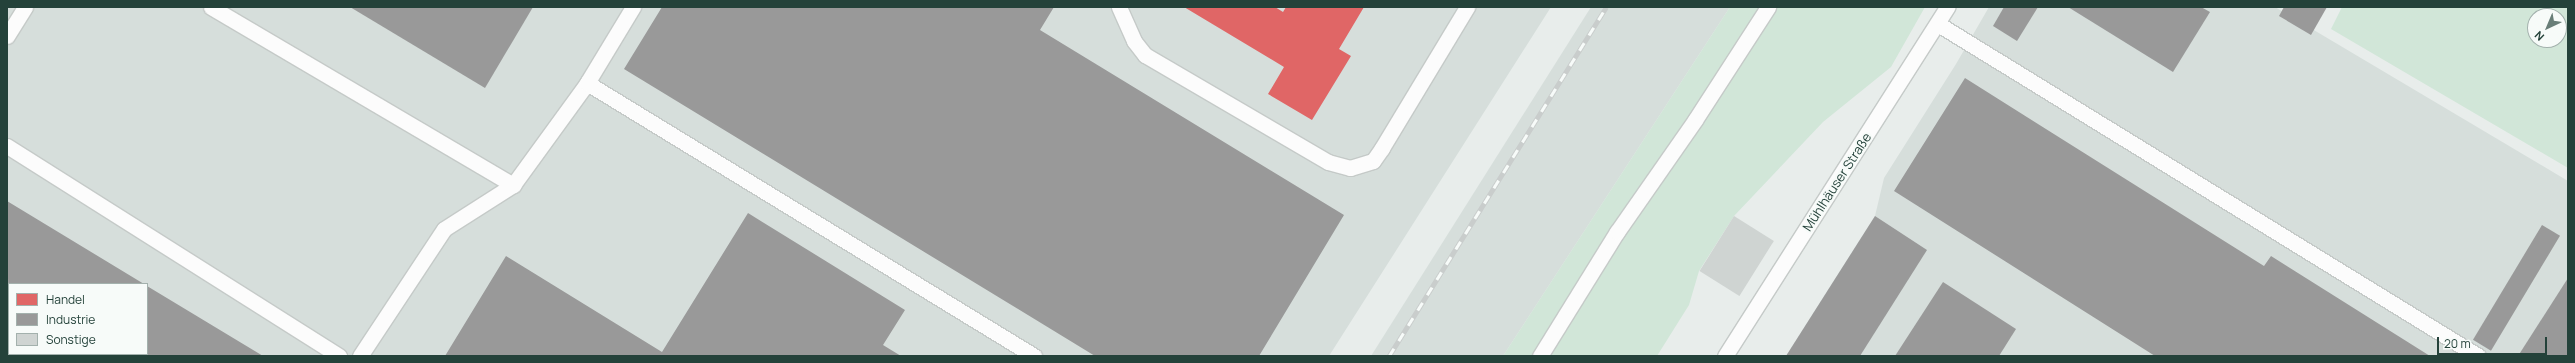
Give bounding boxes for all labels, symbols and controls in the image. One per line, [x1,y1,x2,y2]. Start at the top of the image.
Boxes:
north arrow [2527,8,2567,48]
text: N [2531,28,2547,44]
street label: Mühlhäuser Straße [1799,130,1875,234]
legend [8,283,148,355]
text: Handel [46,291,85,308]
text: Industrie [46,311,95,328]
scale bar [2439,329,2549,355]
text: Sonstige [46,331,96,348]
text: 20 m [2444,335,2471,352]

